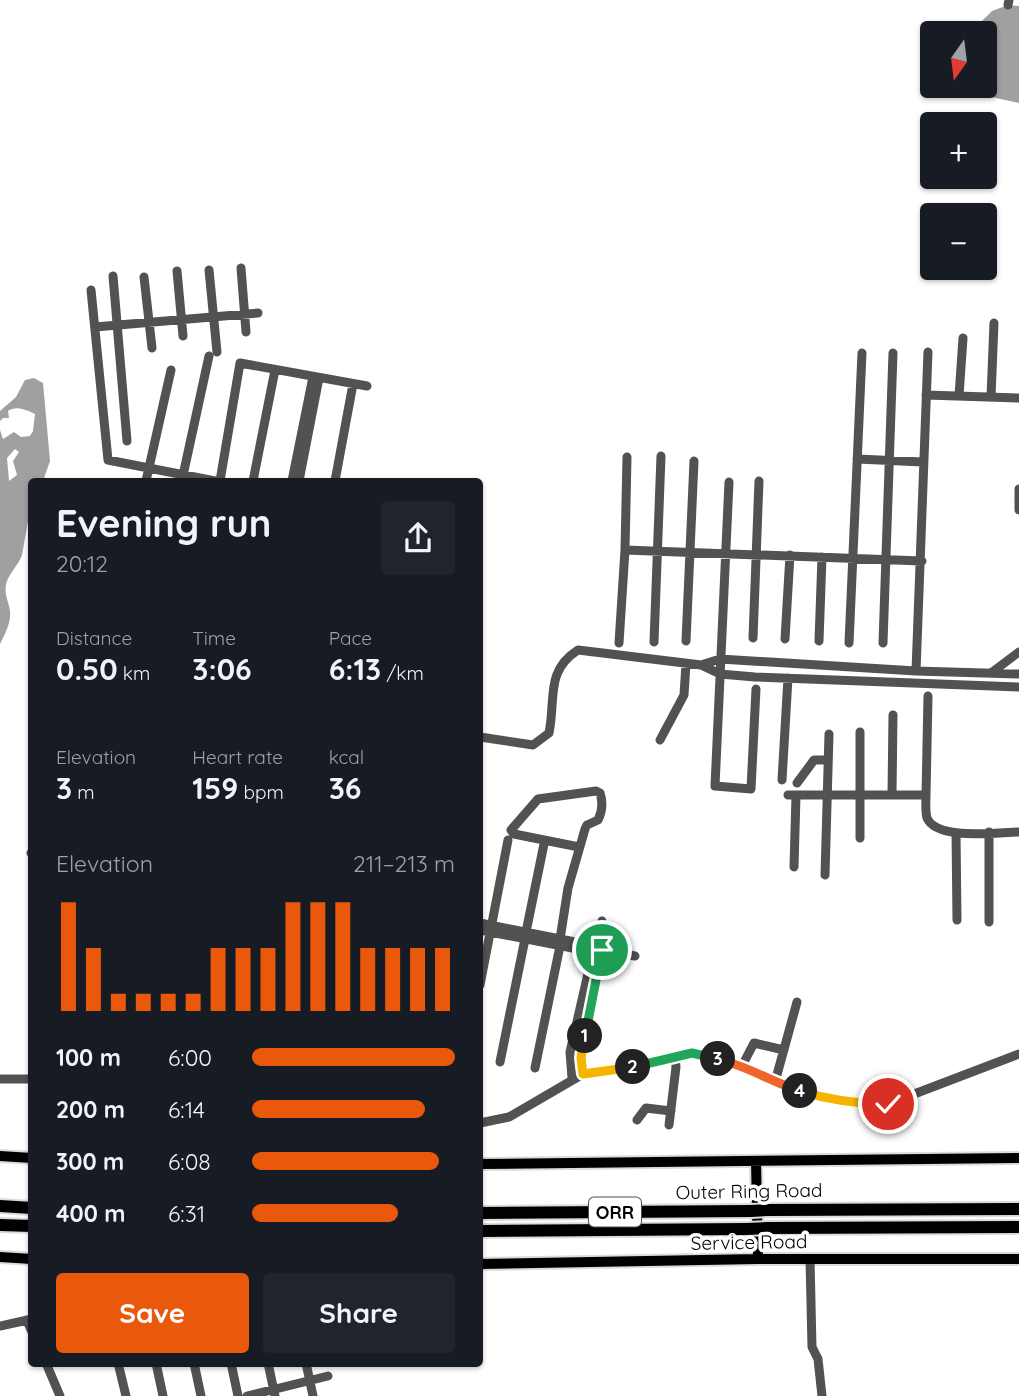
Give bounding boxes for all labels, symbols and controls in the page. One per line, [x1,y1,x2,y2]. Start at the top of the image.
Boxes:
north arrow [920,21,998,98]
map controls [920,21,997,280]
button: + [920,112,997,189]
button: − [920,203,997,280]
text: Evening run [56,499,271,547]
button: share [381,501,455,575]
text: 20:12 [56,549,108,578]
text: Distance [56,626,132,650]
text: Time [192,626,236,650]
text: Pace [329,626,372,650]
text: 0.50 [56,650,118,688]
text: 3:06 [192,650,252,688]
text: 6:13 [329,650,381,688]
text: km [118,661,150,685]
text: /km [381,661,424,685]
text: Elevation [56,745,136,769]
text: Heart rate [192,745,283,769]
text: kcal [329,745,364,769]
text: 3 [56,769,72,807]
text: 159 [192,769,238,807]
text: 36 [329,769,361,807]
text: m [72,780,95,804]
text: bpm [238,780,284,804]
text: Elevation [56,849,153,878]
text: 211–213 m [353,849,455,878]
pin [572,920,632,980]
icon: arrive [583,931,621,969]
pin: 1 [568,1018,602,1054]
text: 1 [581,1023,588,1047]
pin: 3 [700,1042,736,1076]
text: 100 m [56,1043,121,1072]
text: 6:00 [168,1043,212,1072]
text: 3 [712,1046,723,1070]
pin: 2 [616,1050,650,1084]
text: 2 [627,1054,638,1078]
pin: 4 [782,1074,818,1108]
pin [858,1074,918,1134]
text: 4 [794,1078,805,1102]
icon: check [869,1085,907,1123]
text: 200 m [56,1095,125,1124]
text: 6:14 [168,1095,205,1124]
text: 300 m [56,1147,124,1176]
text: 6:08 [168,1147,211,1176]
street label: Outer Ring Road [675,1178,823,1204]
road number: ORR [589,1198,641,1226]
text: 400 m [56,1199,125,1228]
text: 6:31 [168,1199,205,1228]
street label: Service Road [690,1229,808,1255]
button: Save [56,1273,249,1353]
button: Share [263,1273,455,1353]

